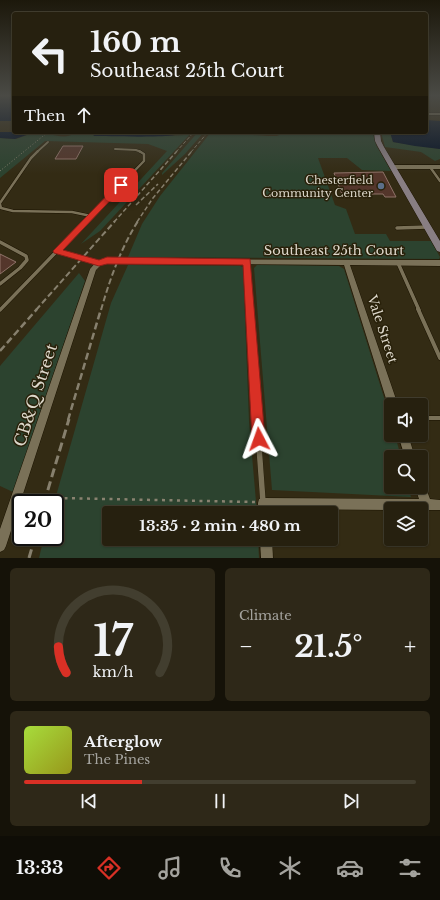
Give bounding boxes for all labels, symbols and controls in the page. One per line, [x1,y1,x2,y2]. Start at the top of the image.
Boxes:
text: 160 m [90,25,181,60]
icon: left [24,28,76,80]
text: Southeast 25th Court [90,60,284,82]
icon: ahead [73,104,95,126]
text: Then [24,106,65,125]
pin [104,168,138,202]
place label: Chesterfield Community Center [262,173,374,200]
icon: arrive [110,174,132,196]
marker: Chesterfield Community Center [376,181,386,191]
street label: Southeast 25th Court [264,242,404,259]
street label: Vale Street [363,292,402,365]
street label: CB&Q Street [9,341,61,449]
map controls [384,398,428,546]
button: sound [384,398,428,442]
position arrow [238,418,280,460]
button: search [384,450,428,494]
speed limit sign: 20 [12,494,64,546]
button: layers [384,502,428,546]
text: 13:35 · 2 min · 480 m [139,516,301,535]
text: Climate [239,607,292,624]
text: 17 [93,615,133,666]
text: 21.5° [294,628,363,665]
text: − [239,633,253,660]
text: + [404,633,416,660]
text: km/h [92,662,133,680]
text: Afterglow [84,732,162,751]
text: The Pines [84,751,150,768]
icon: previous [78,790,100,812]
icon: pause [209,790,231,812]
icon: next [340,790,362,812]
icon: directions [95,854,123,882]
icon: music [156,854,184,882]
icon: phone [216,854,244,882]
icon: climate [276,854,304,882]
icon: car [336,854,364,882]
icon: filters [396,854,424,882]
text: 13:33 [16,857,63,879]

